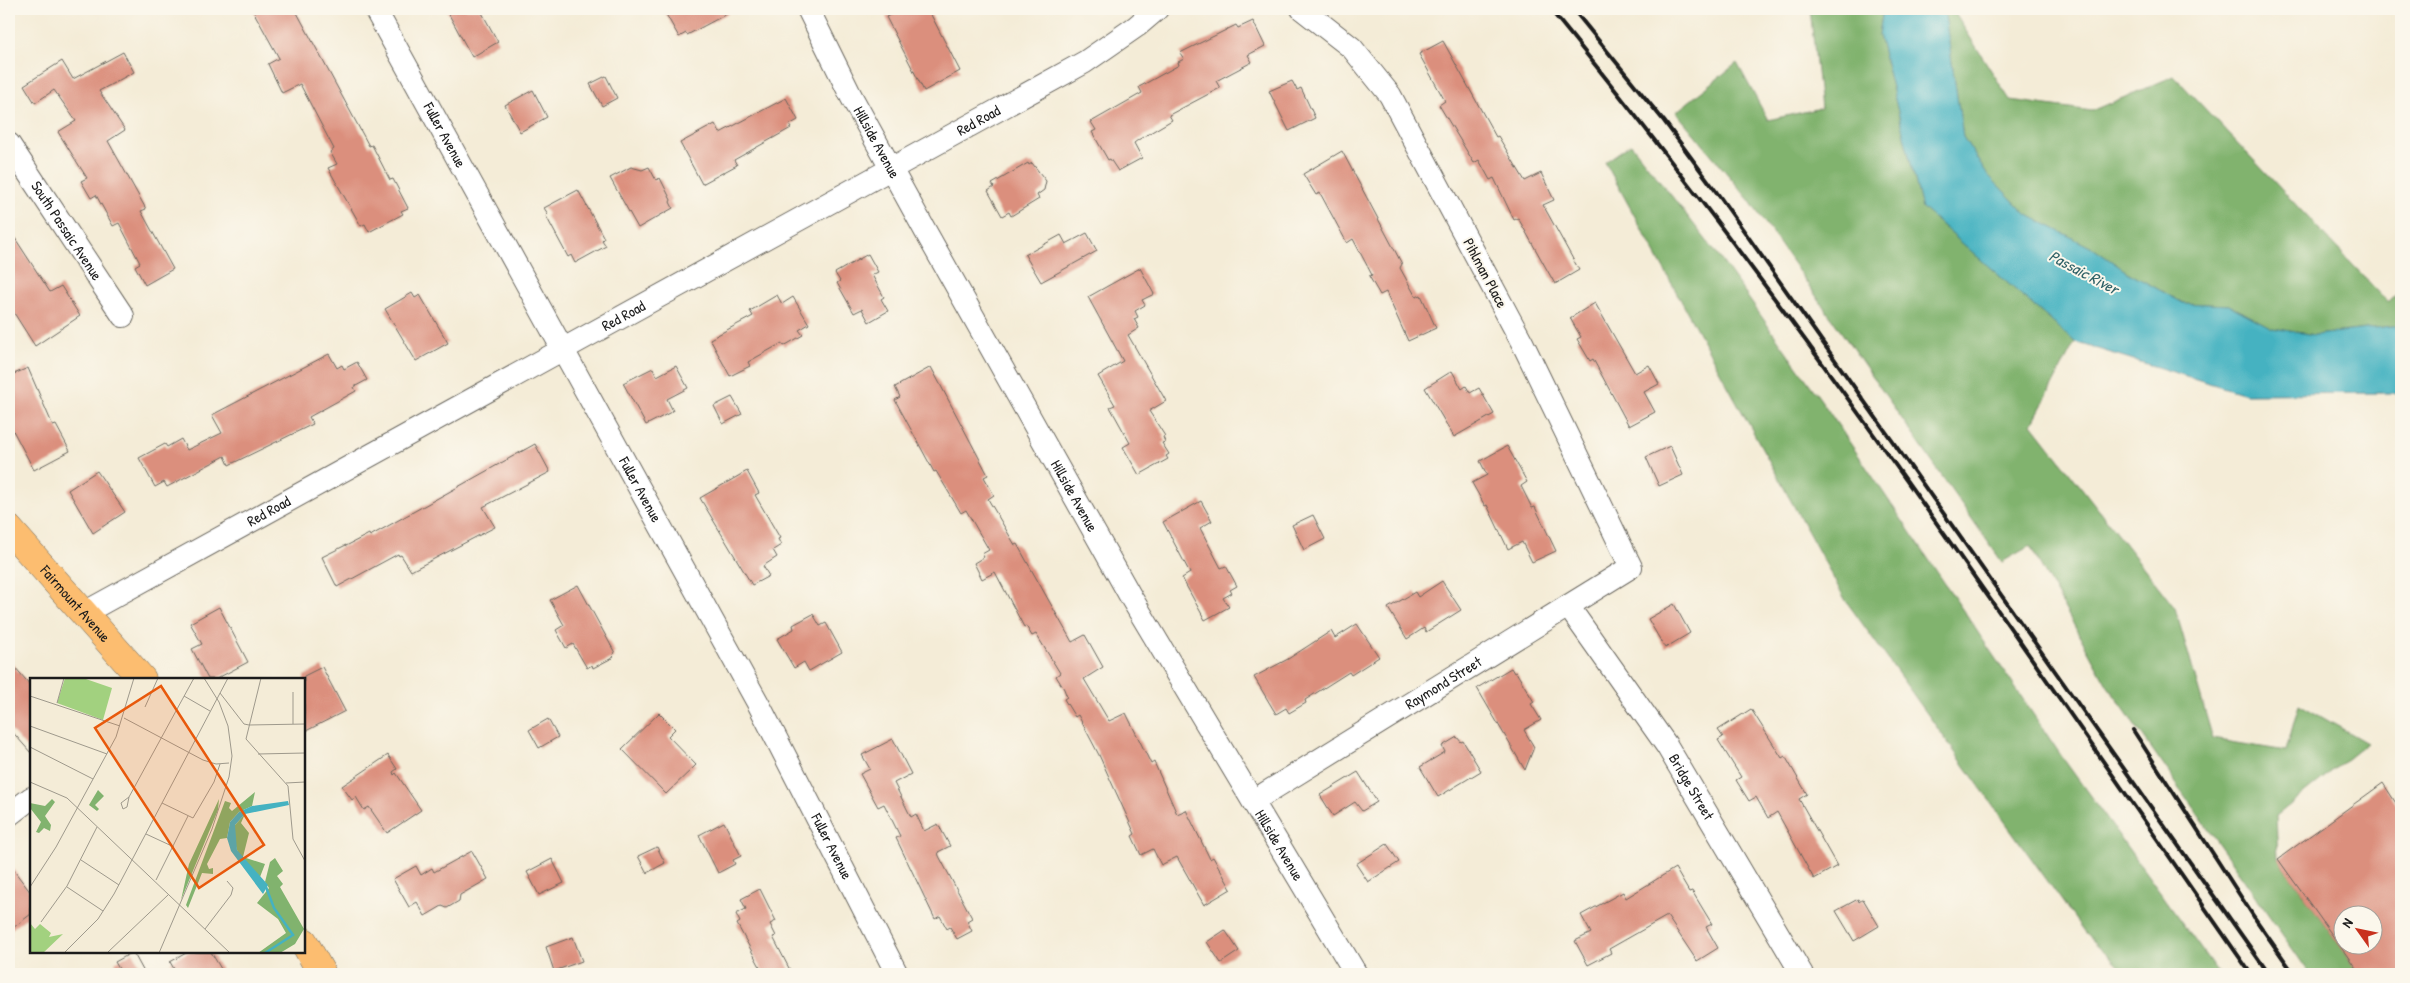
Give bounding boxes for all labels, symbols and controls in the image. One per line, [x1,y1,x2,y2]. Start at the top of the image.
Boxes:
street label: Fuller Avenue [418,98,471,171]
street label: Red Road [953,100,1004,141]
street label: Hillside Avenue [849,102,905,182]
street label: South Passaic Avenue [26,177,107,284]
street label: Pihlman Place [1458,234,1513,311]
water label: Passaic River [2045,244,2124,300]
street label: Red Road [598,295,649,336]
street label: Fuller Avenue [614,452,667,526]
street label: Hillside Avenue [1046,456,1103,535]
street label: Red Road [243,490,294,531]
street label: Fairmount Avenue [35,560,116,647]
street label: Raymond Street [1401,651,1486,714]
inset map [30,678,305,953]
street label: Bridge Street [1664,750,1720,824]
street label: Hillside Avenue [1250,805,1309,884]
street label: Fuller Avenue [806,809,858,883]
north arrow [2332,906,2382,956]
text: N [2337,914,2357,931]

